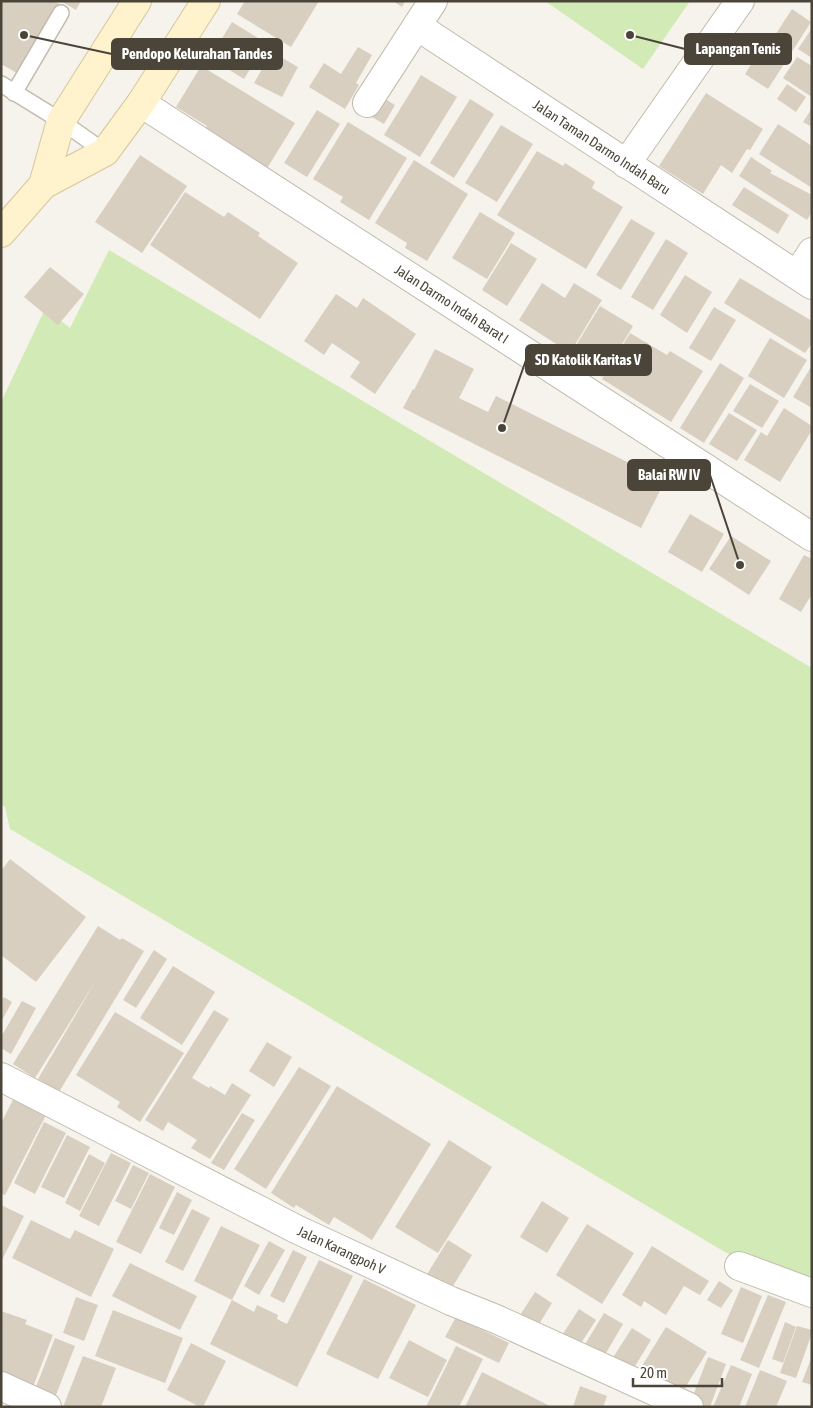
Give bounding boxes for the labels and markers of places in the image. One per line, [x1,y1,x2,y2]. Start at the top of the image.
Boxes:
callout: Lapangan Tenis [685,34,791,64]
callout: Pendopo Kelurahan Tandes [112,39,282,69]
callout: SD Katolik Karitas V [526,345,651,375]
callout: Balai RW IV [628,460,710,490]

